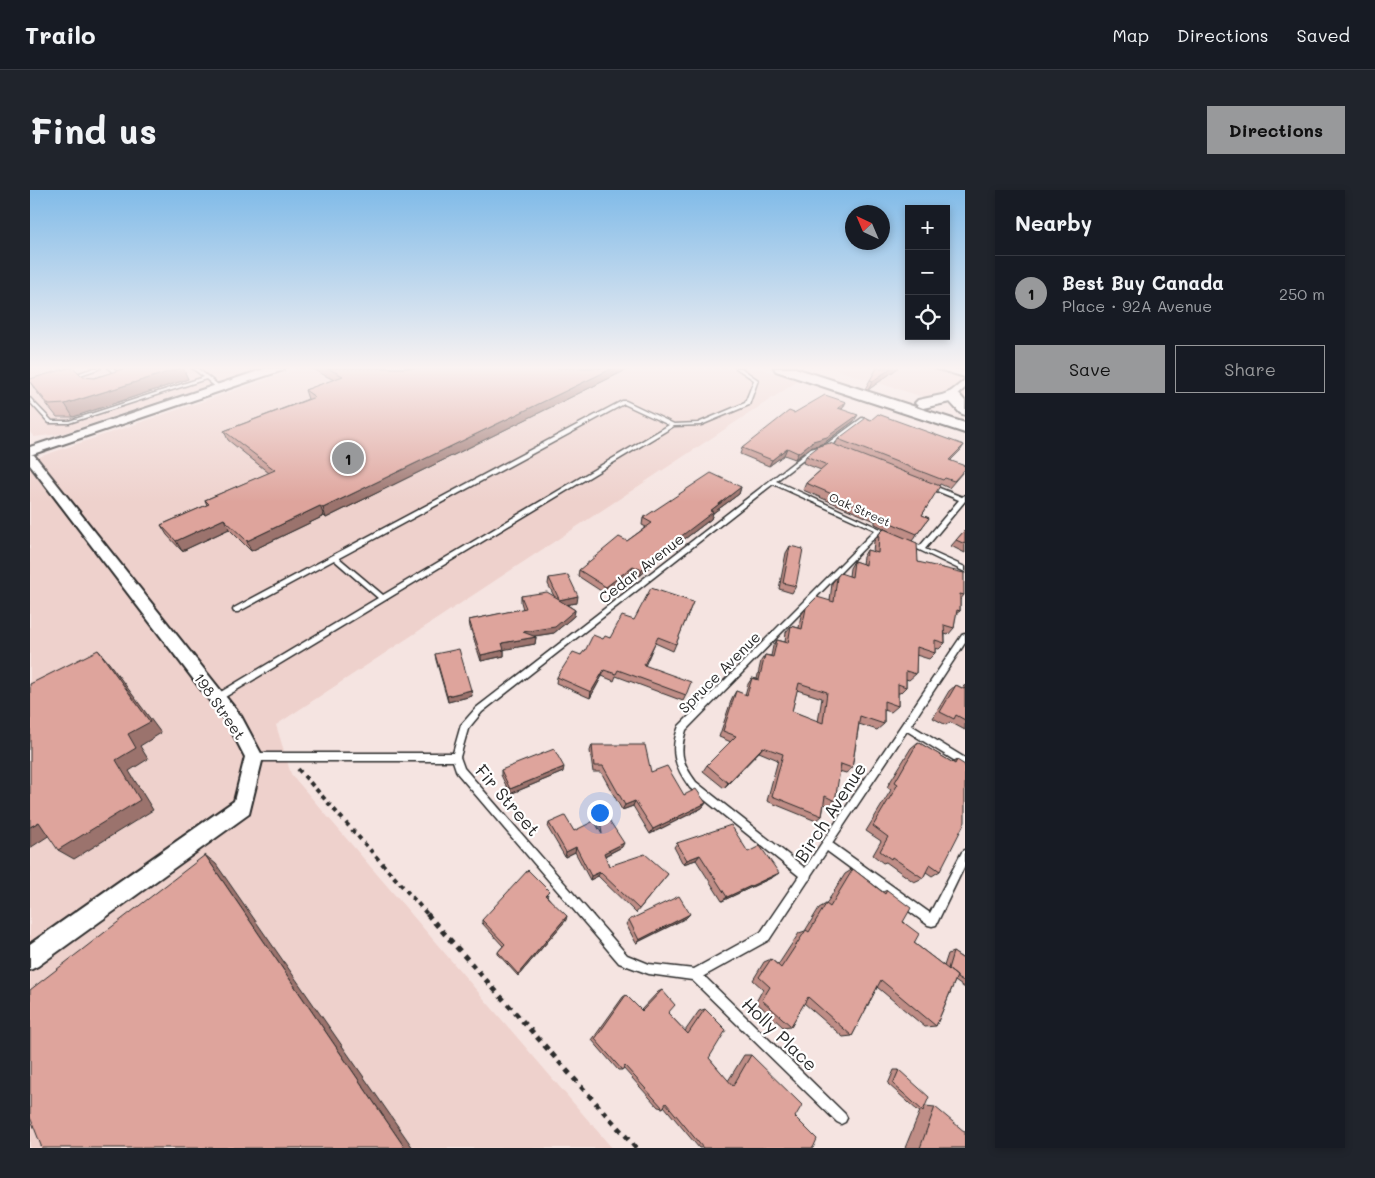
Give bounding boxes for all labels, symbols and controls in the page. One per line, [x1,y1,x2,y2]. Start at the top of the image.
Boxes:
text: Trailo [25,19,96,50]
text: Map [1112,23,1149,47]
text: Directions [1177,23,1269,47]
text: Saved [1297,23,1350,47]
button: Directions [1207,106,1345,154]
text: Find us [30,107,157,153]
north arrow [845,205,890,250]
map controls [905,205,950,340]
button: + [905,205,950,250]
text: Nearby [1015,209,1092,236]
button: − [905,250,950,295]
text: Best Buy Canada [1062,270,1224,295]
text: 1 [1027,283,1035,304]
text: 250 m [1279,283,1325,304]
button: locate [905,295,950,340]
text: Place · 92A Avenue [1062,295,1212,316]
button: Save [1015,345,1165,393]
button: Share [1175,345,1325,393]
pin: 1 [332,439,364,477]
street label: Oak Street [827,488,893,530]
street label: Cedar Avenue [594,528,688,608]
street label: Spruce Avenue [674,627,764,717]
street label: 198 Street [190,669,250,743]
street label: Birch Avenue [789,757,871,867]
street label: Fir Street [470,759,546,841]
your location [587,800,613,826]
street label: Holly Place [737,992,823,1076]

